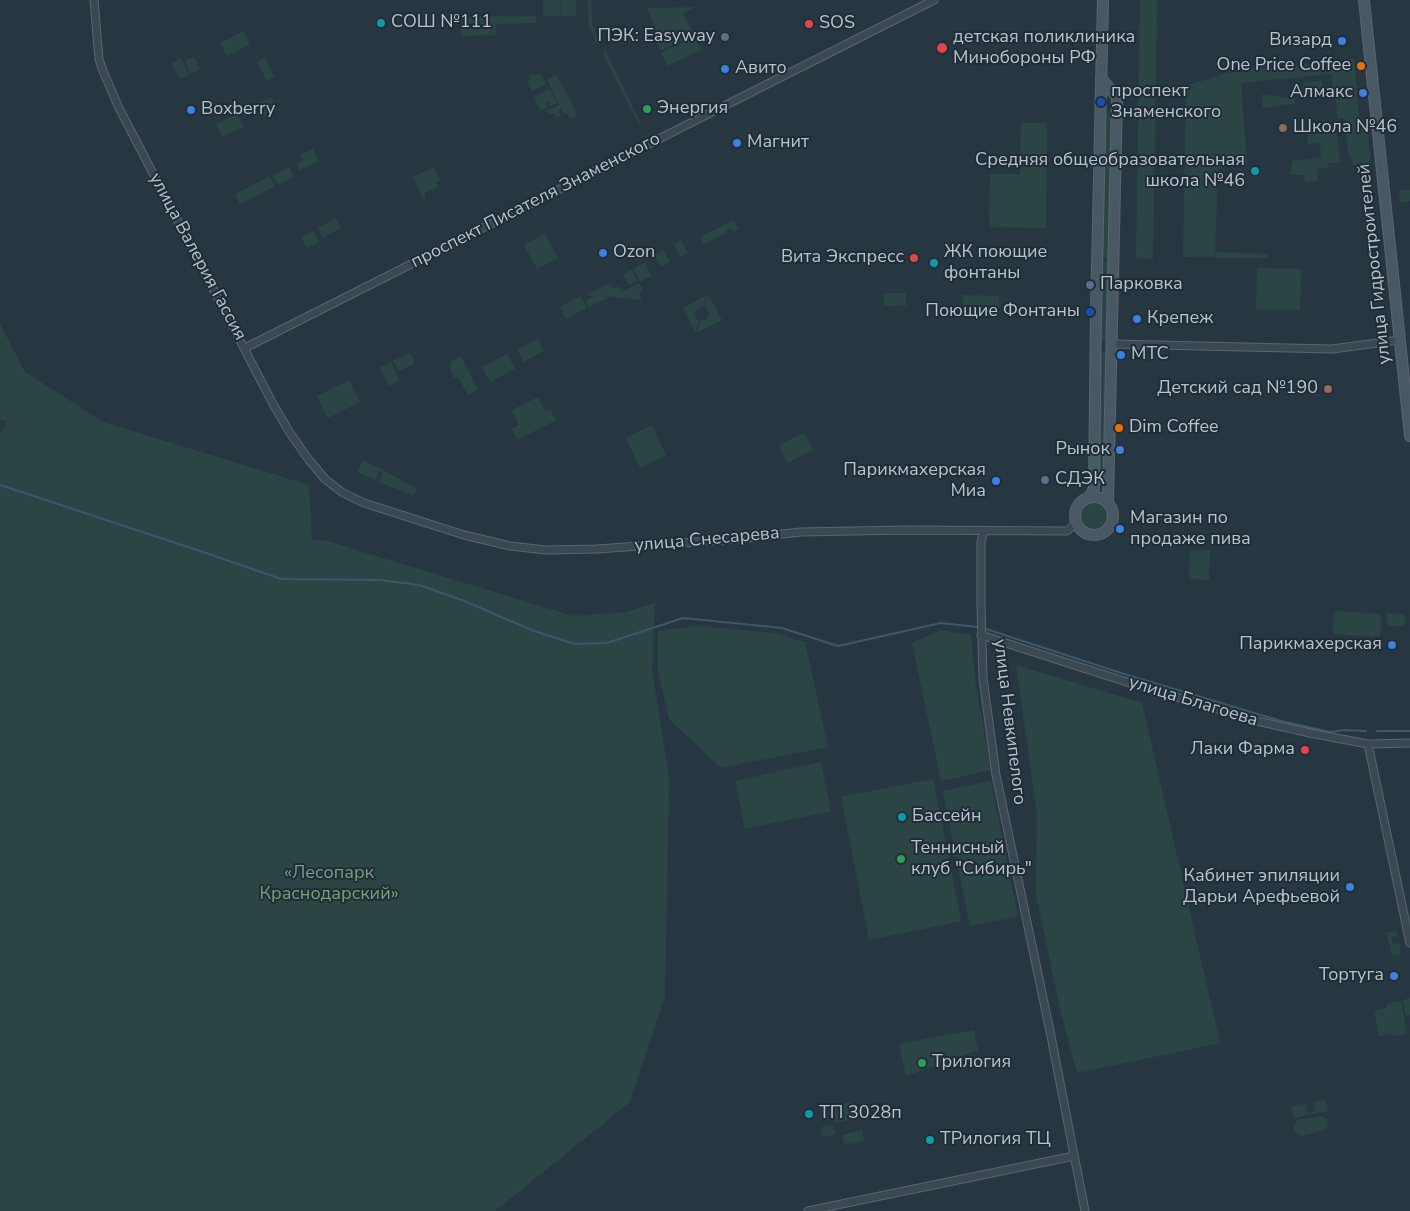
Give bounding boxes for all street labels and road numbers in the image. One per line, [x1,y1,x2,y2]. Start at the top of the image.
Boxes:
street label: проспект Писателя Знаменского [408,128,664,274]
street label: улица Гидростроителей [1354,163,1396,365]
street label: улица Валерия Гассия [144,170,250,344]
street label: улица Снесарева [634,523,780,557]
street label: улица Невкипелого [988,638,1030,806]
street label: улица Благоева [1126,672,1260,732]

